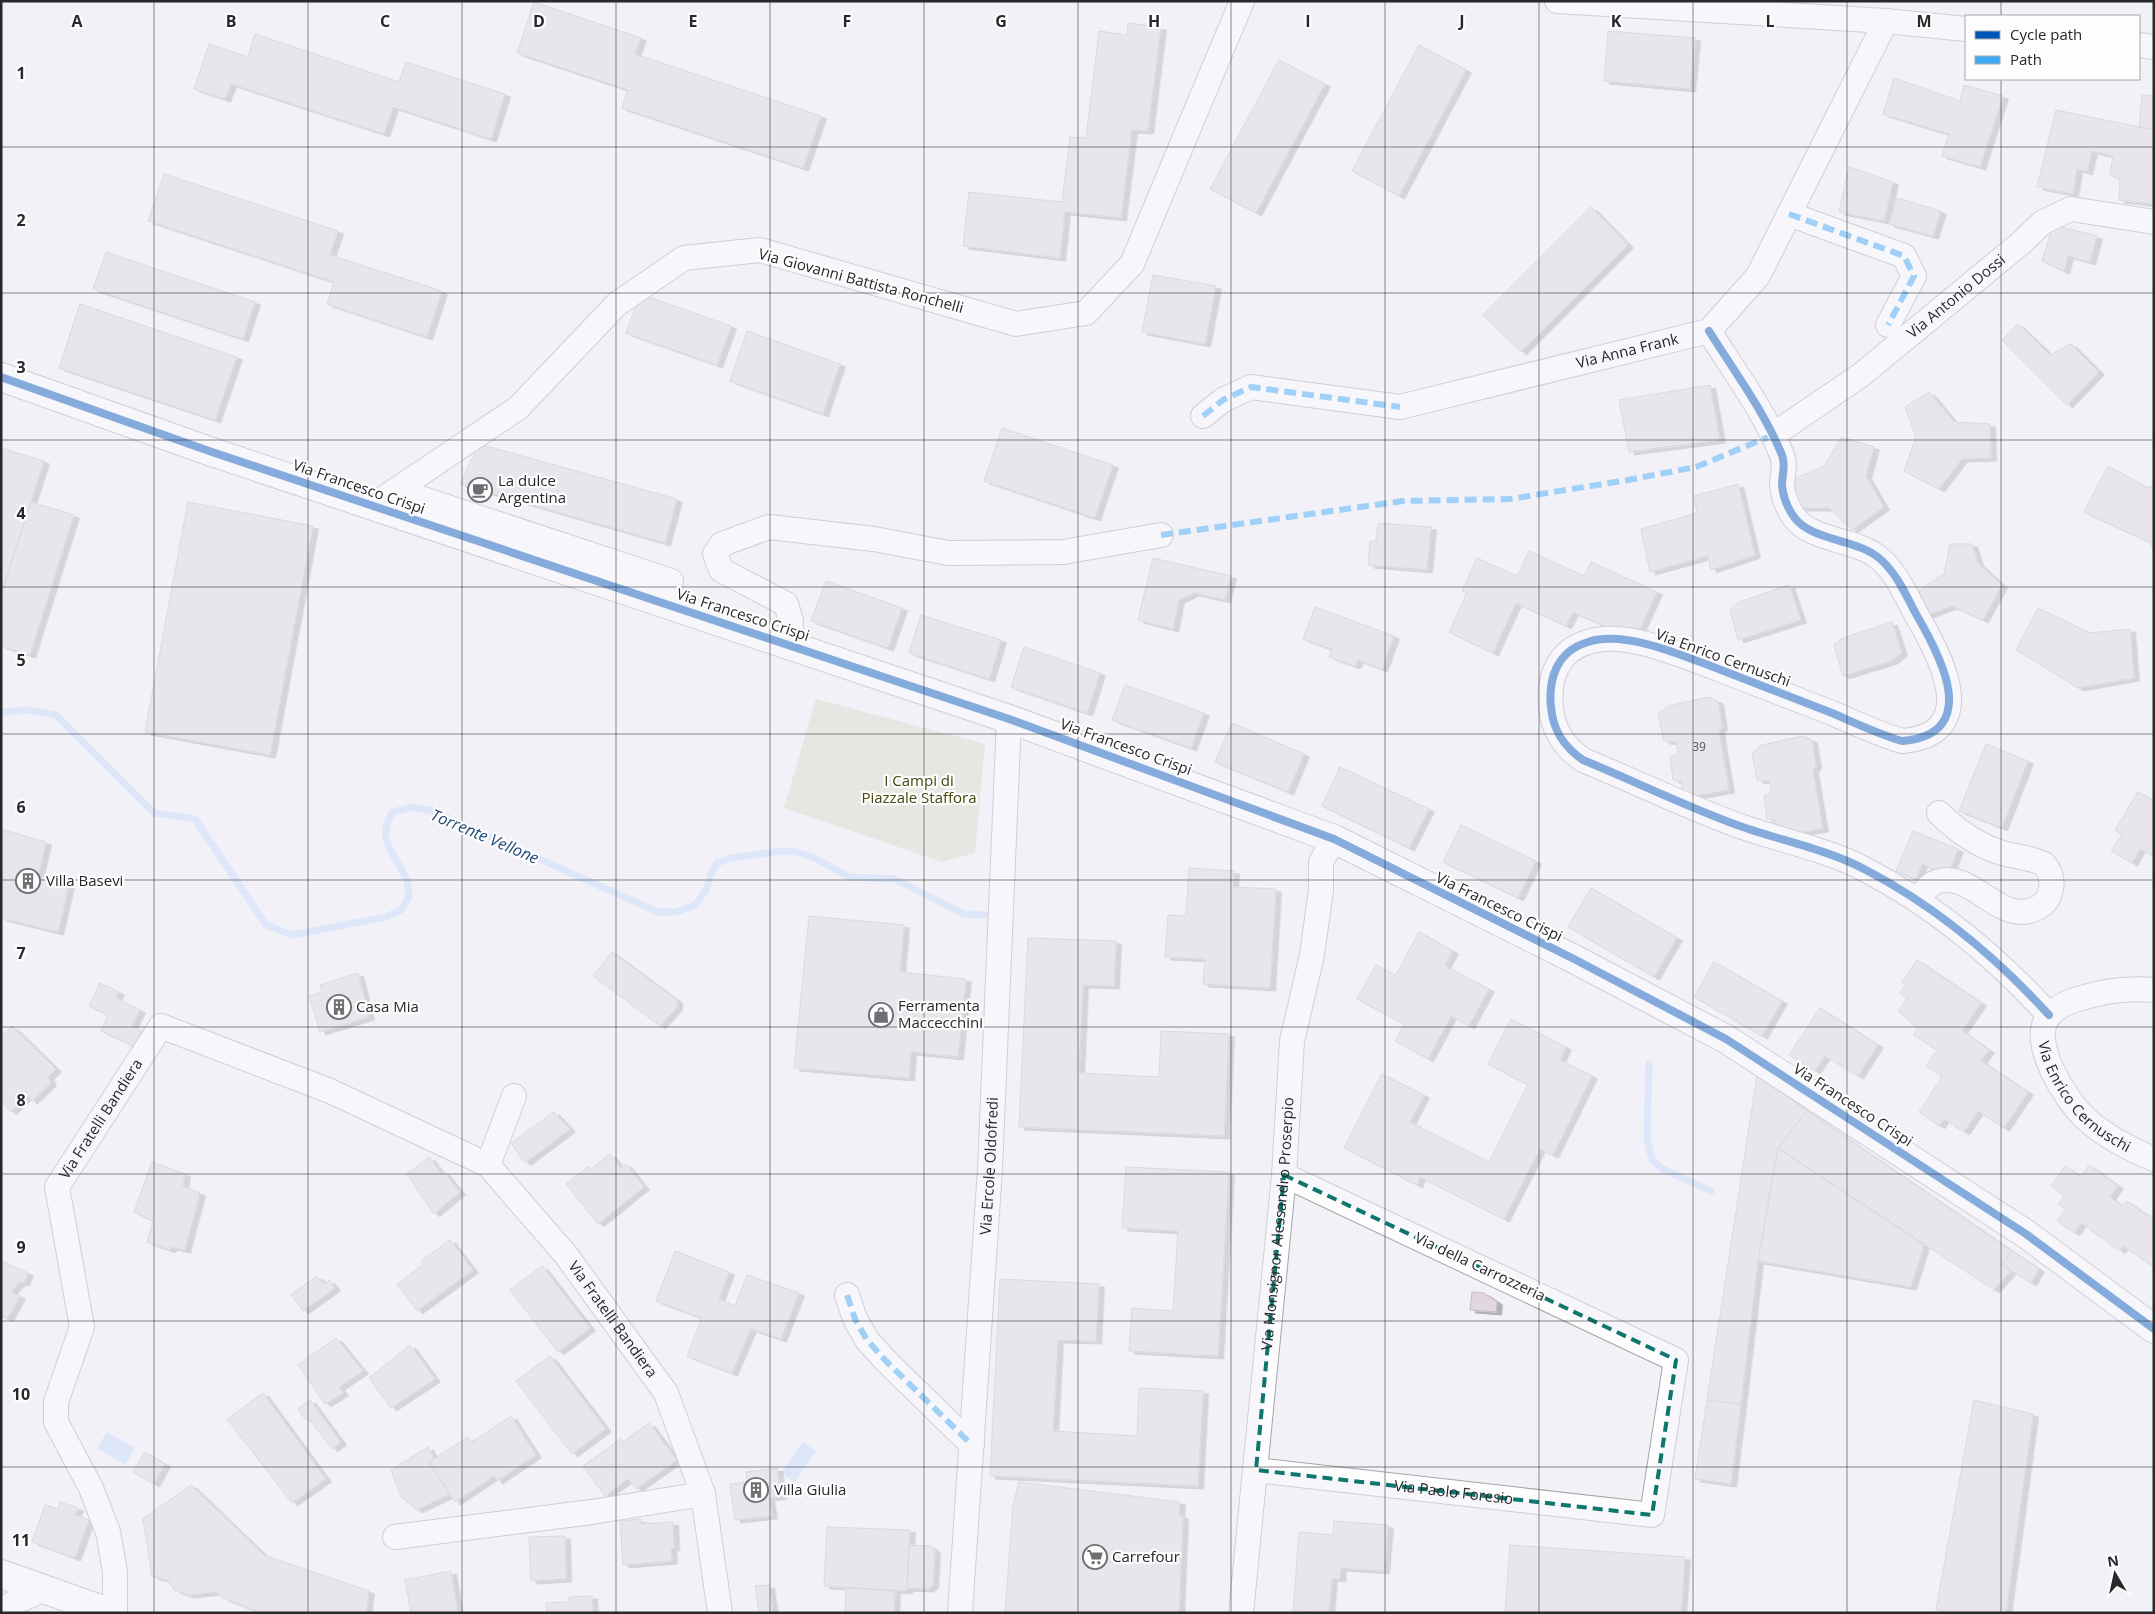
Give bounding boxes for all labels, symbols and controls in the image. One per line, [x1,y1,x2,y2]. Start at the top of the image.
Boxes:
text: A [71,10,83,32]
text: B [226,10,236,32]
text: C [380,10,390,32]
text: D [533,10,545,32]
text: E [689,10,698,32]
text: F [843,10,851,32]
text: G [995,10,1007,32]
text: H [1148,10,1160,32]
text: I [1305,10,1311,32]
text: J [1457,10,1465,32]
text: K [1611,10,1622,32]
text: L [1765,10,1775,32]
text: M [1916,10,1932,32]
legend [1965,15,2140,80]
text: Cycle path [2010,24,2082,44]
text: Path [2010,49,2042,69]
text: 1 [16,62,26,84]
text: 2 [16,209,26,231]
street label: Via Giovanni Battista Ronchelli [757,243,966,317]
street label: Via Antonio Dossi [1902,249,2009,342]
street label: Via Anna Frank [1574,328,1680,372]
text: 3 [16,356,26,378]
street label: Via Francesco Crispi [290,454,428,518]
place label: La dulce Argentina [498,470,566,507]
cafe icon: La dulce Argentina [467,477,493,503]
text: 4 [16,502,26,524]
street label: Via Francesco Crispi [674,583,812,645]
street label: Via Enrico Cernuschi [1653,623,1794,691]
text: 5 [16,649,26,671]
street label: Via Francesco Crispi [1058,713,1195,779]
house number: 39 [1692,738,1706,755]
park label: I Campi di Piazzale Staffora [861,770,977,807]
text: 6 [16,796,26,818]
water label: Torrente Vellone [428,803,542,869]
street label: Via Francesco Crispi [1433,867,1566,945]
building icon: Villa Basevi [15,868,41,894]
place label: Villa Basevi [46,870,123,890]
text: 7 [16,942,26,964]
building icon: Casa Mia [326,994,352,1020]
place label: Ferramenta Maccecchini [898,995,983,1032]
place label: Casa Mia [356,996,419,1016]
shop icon: Ferramenta Maccecchini [868,1002,894,1028]
street label: Via Enrico Cernuschi [2034,1039,2135,1156]
street label: Via Fratelli Bandiera [54,1054,146,1182]
street label: Via Francesco Crispi [1790,1058,1917,1150]
text: 8 [16,1089,26,1111]
street label: Via Ercole Oldofredi [975,1097,1002,1236]
street label: Via Monsignor Alessandro Proserpio [1256,1097,1298,1351]
street label: Via della Carrozzeria [1412,1227,1549,1305]
text: 9 [16,1236,26,1258]
street label: Via Fratelli Bandiera [565,1257,663,1381]
text: 10 [12,1383,30,1405]
street label: Via Paolo Foresio [1393,1475,1514,1508]
building icon: Villa Giulia [743,1477,769,1503]
place label: Villa Giulia [774,1479,846,1499]
text: 11 [12,1529,30,1551]
supermarket icon: Carrefour [1082,1544,1108,1570]
place label: Carrefour [1112,1546,1180,1566]
north arrow [2090,1549,2140,1599]
text: N [2106,1550,2120,1571]

